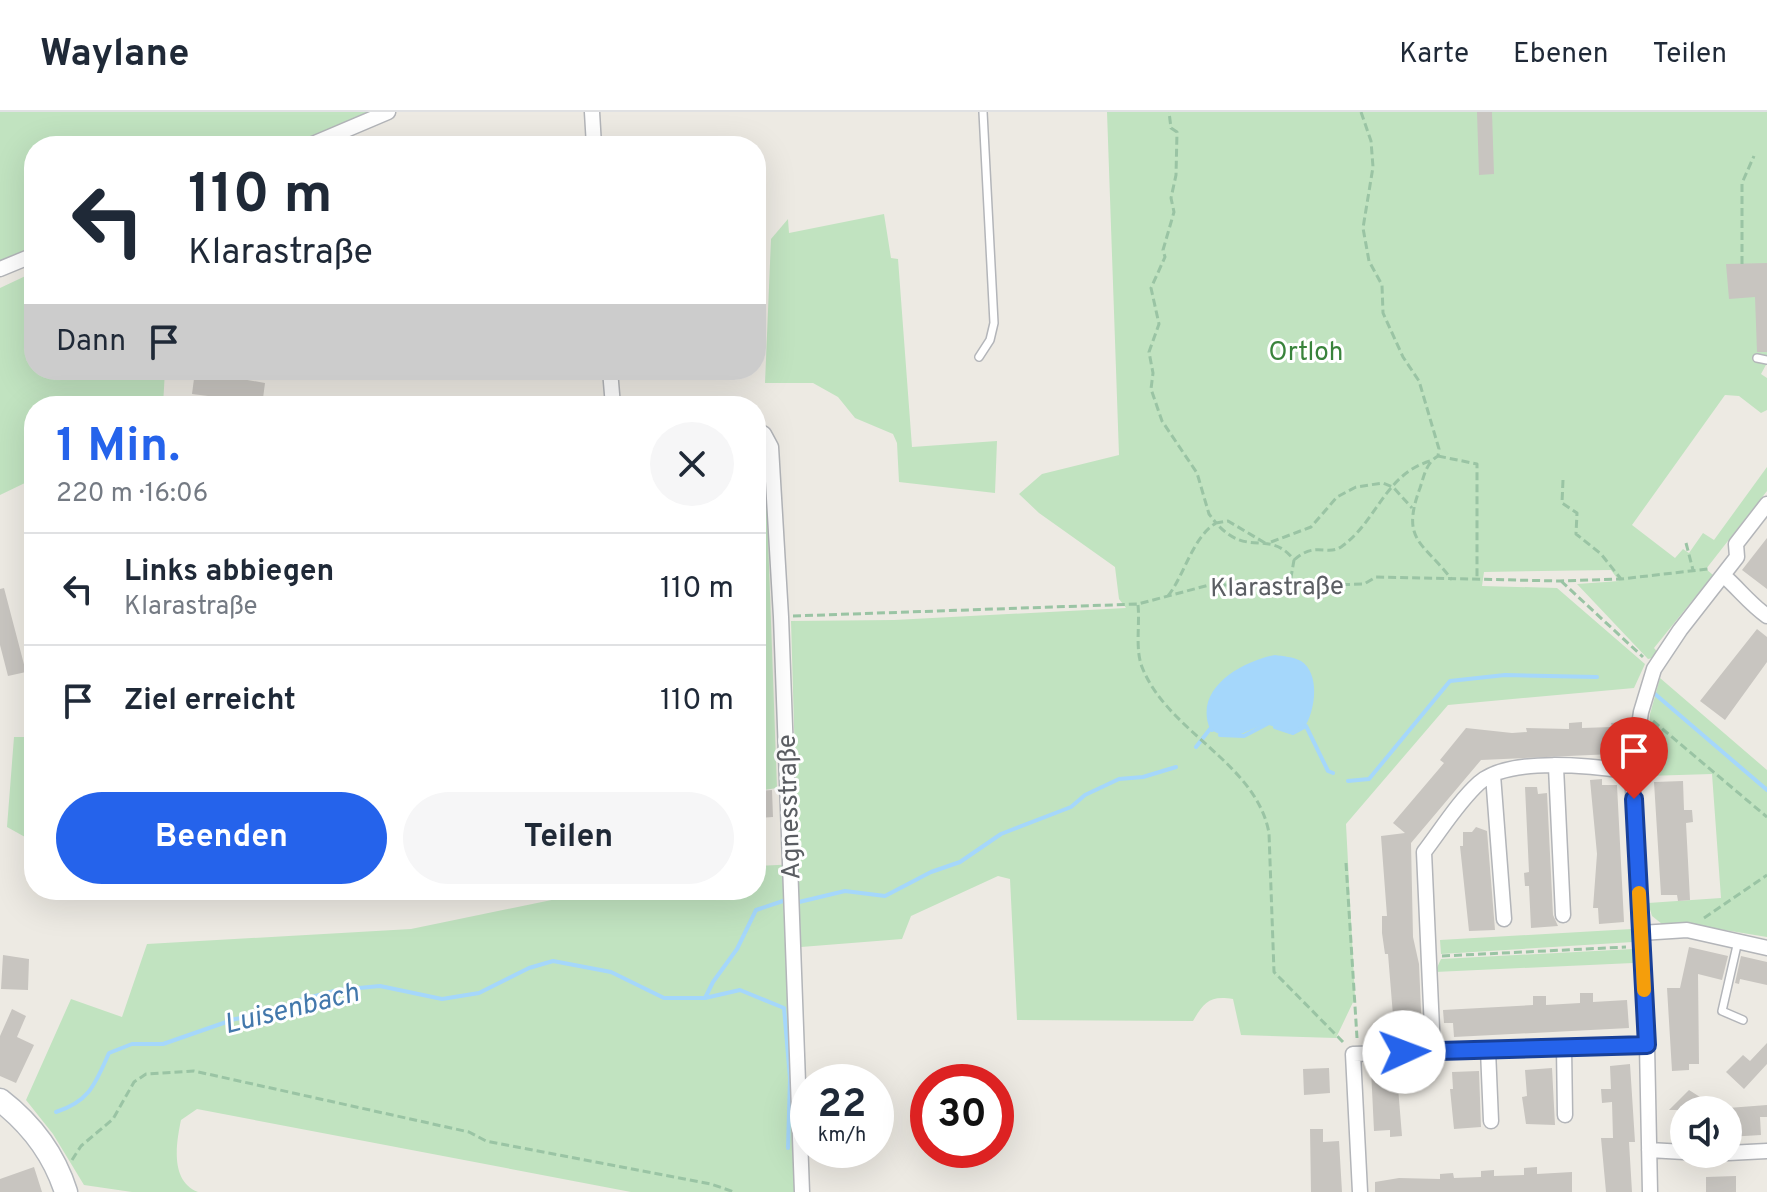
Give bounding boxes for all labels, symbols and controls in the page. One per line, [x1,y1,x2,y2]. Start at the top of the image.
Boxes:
text: Waylane [40,31,189,80]
text: Karte [1399,37,1469,73]
text: Ebenen [1513,37,1609,73]
text: Teilen [1653,37,1727,73]
text: 110 m [188,162,333,232]
icon: left [56,168,160,272]
text: Klarastraße [188,231,373,277]
icon: arrive [142,320,186,364]
text: Dann [56,324,126,361]
park label: Ortloh [1269,337,1343,370]
text: 1 Min. [56,418,180,478]
button: close [650,422,734,506]
text: 220 m · 16:06 [56,478,208,511]
text: Links abbiegen [124,554,334,591]
icon: left [56,567,100,611]
text: 110 m [660,571,734,608]
street label: Klarastraße [1210,571,1344,606]
text: Klarastraße [124,591,258,624]
icon: arrive [56,679,100,723]
text: Ziel erreicht [124,683,296,720]
text: 110 m [660,683,734,720]
pin [1600,717,1668,799]
icon: arrive [1612,729,1656,773]
street label: Agnesstraße [771,734,810,880]
button: Beenden [56,792,387,884]
button: Teilen [403,792,734,884]
water label: Luisenbach [220,976,363,1044]
position arrow [1362,1010,1446,1094]
speed limit sign: 30 [910,1064,1014,1168]
text: 22 [818,1081,866,1131]
map controls [1670,1096,1742,1168]
button: sound [1670,1096,1742,1168]
text: km/h [818,1123,866,1149]

